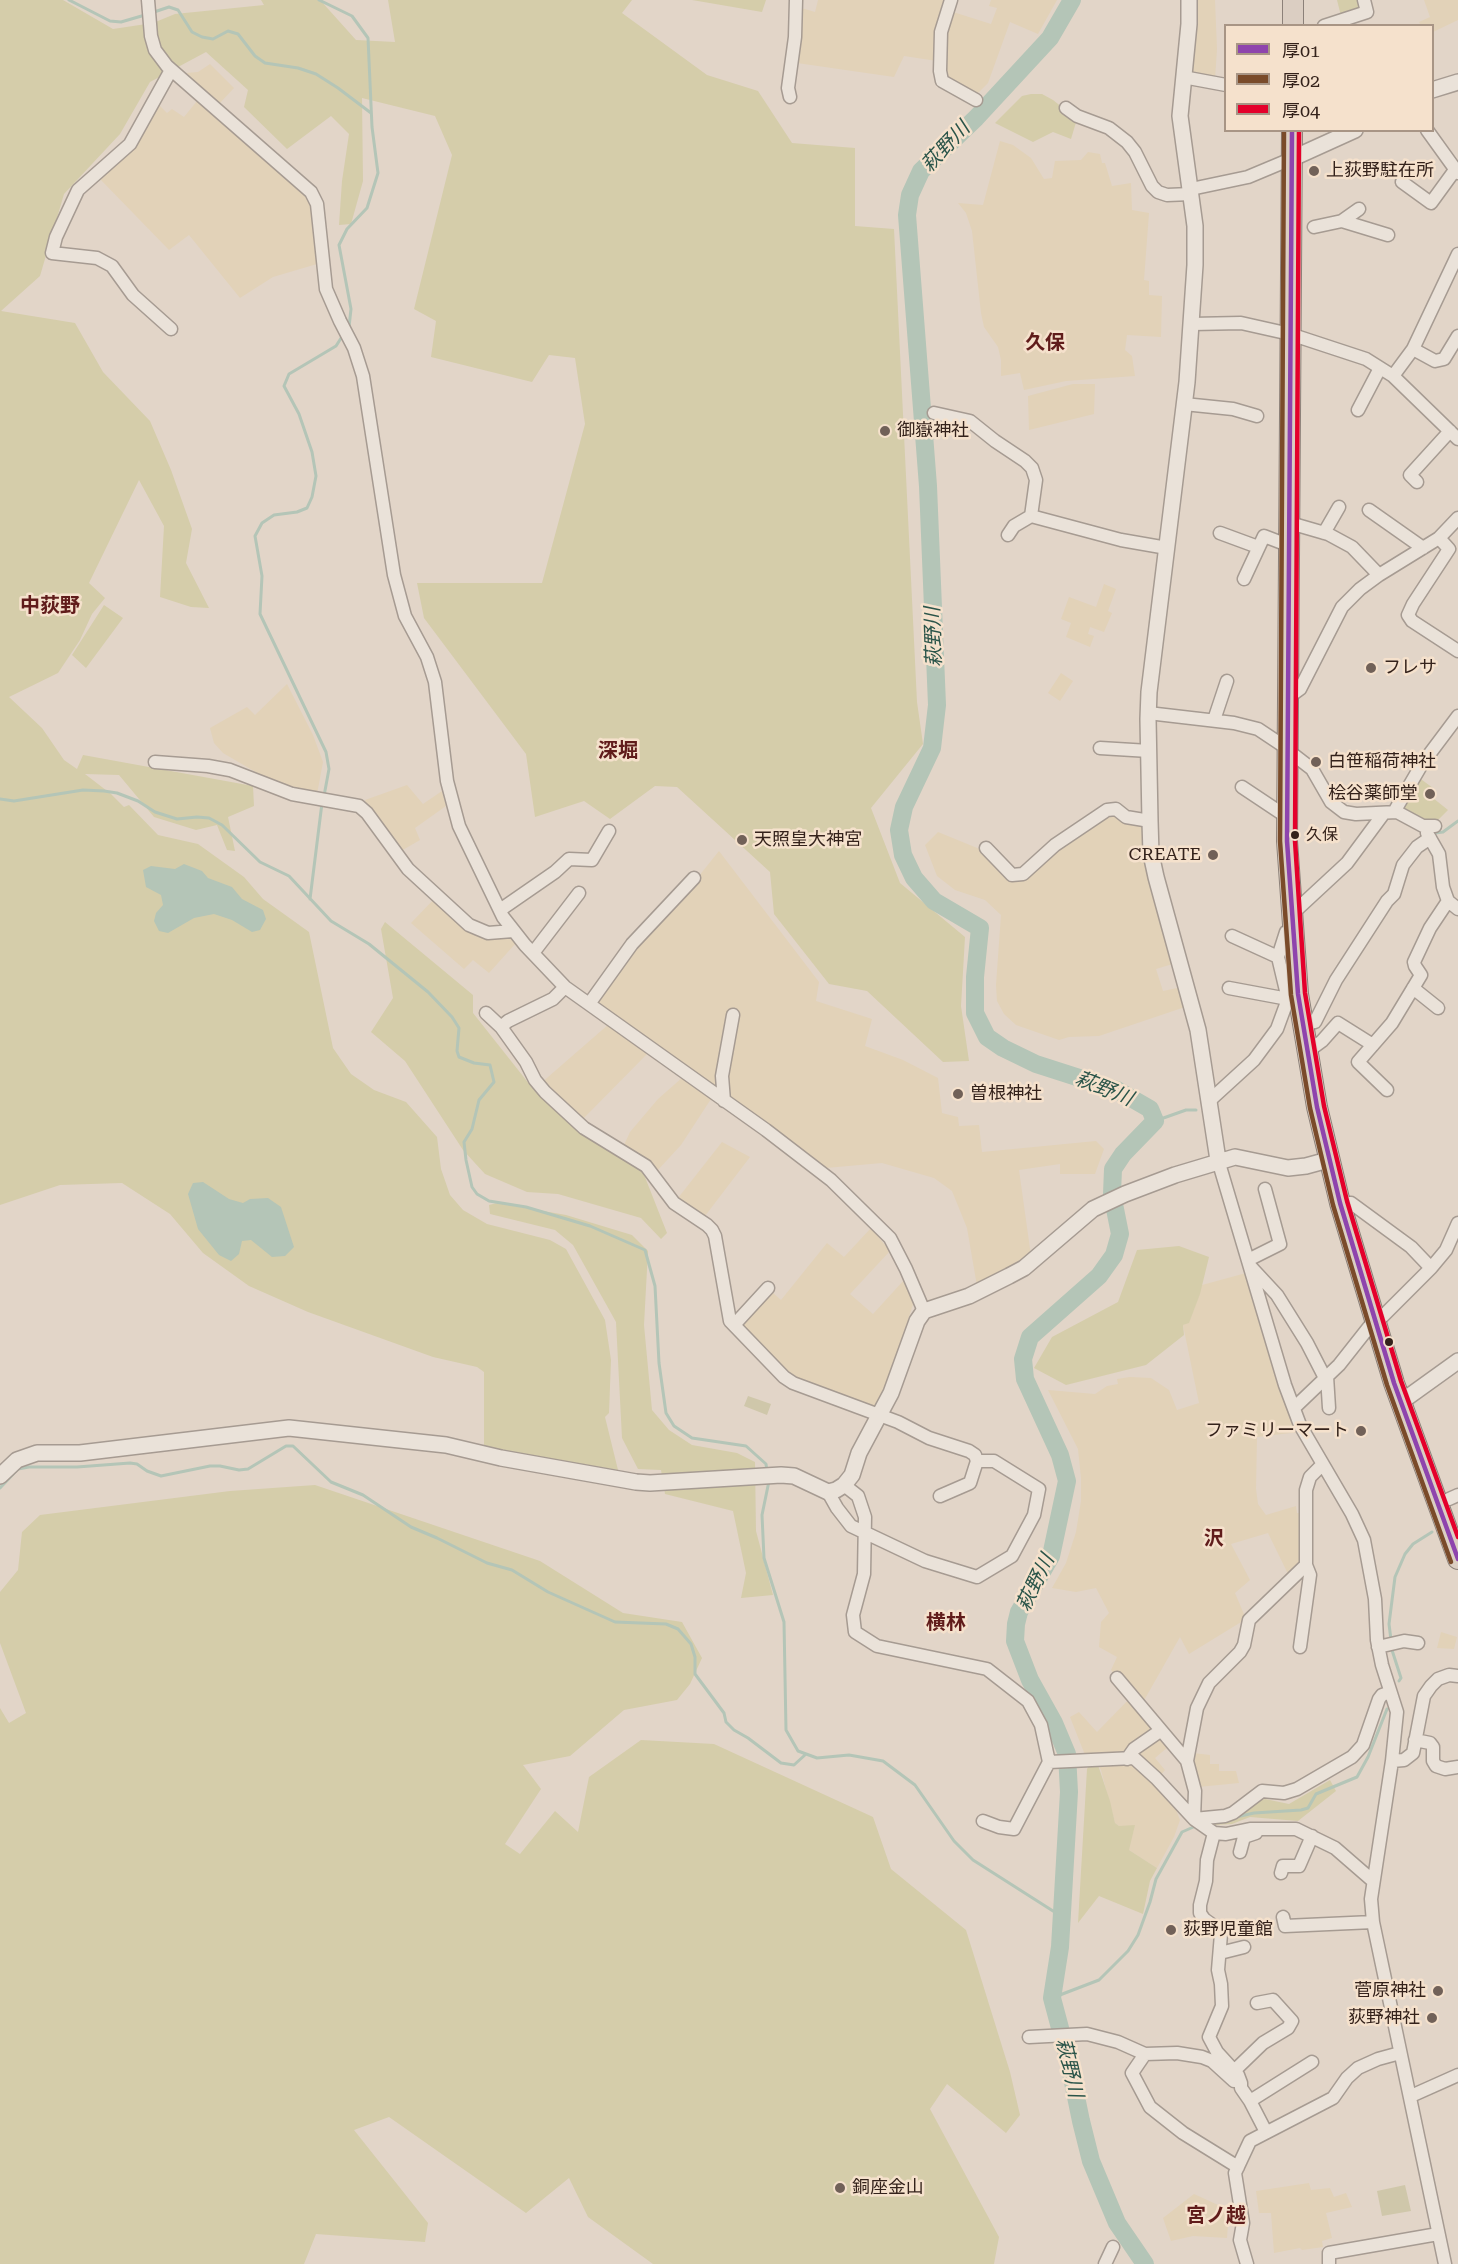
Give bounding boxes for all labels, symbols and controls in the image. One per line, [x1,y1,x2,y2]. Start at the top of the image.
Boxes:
legend [1224,24,1434,132]
text: 厚01 [1282,40,1320,61]
text: 厚02 [1282,70,1320,91]
text: 厚04 [1282,100,1320,121]
water label: 萩野川 [917,117,975,177]
place label: 上荻野駐在所 [1326,160,1434,182]
marker: 上荻野駐在所 [1307,164,1321,178]
district label: 久保 [1025,331,1065,355]
place label: 御嶽神社 [897,420,969,442]
marker: 御嶽神社 [878,424,892,438]
district label: 中荻野 [20,594,80,618]
water label: 萩野川 [921,607,947,667]
place label: フレサ [1383,657,1437,679]
marker: フレサ [1364,661,1378,675]
district label: 深堀 [598,739,638,763]
place label: 白笹稲荷神社 [1328,751,1436,773]
marker: 白笹稲荷神社 [1309,755,1323,769]
place label: 桧谷薬師堂 [1328,783,1418,805]
marker: 桧谷薬師堂 [1423,787,1437,801]
place label: 久保 [1306,825,1338,845]
place label: 天照皇大神宮 [754,829,862,851]
marker: 久保 [1289,829,1301,841]
marker: 天照皇大神宮 [735,833,749,847]
place label: CREATE [1129,844,1201,866]
marker: CREATE [1206,848,1220,862]
water label: 萩野川 [1072,1067,1136,1111]
place label: 曽根神社 [970,1083,1042,1105]
marker: 曽根神社 [951,1087,965,1101]
unlabelled marker [1383,1336,1395,1348]
place label: ファミリーマート [1205,1420,1349,1442]
marker: ファミリーマート [1354,1424,1368,1438]
district label: 沢 [1204,1527,1224,1551]
water label: 萩野川 [1012,1551,1060,1615]
district label: 横林 [926,1611,966,1635]
place label: 荻野児童館 [1183,1919,1273,1941]
marker: 荻野児童館 [1164,1923,1178,1937]
place label: 菅原神社 [1354,1980,1426,2002]
marker: 菅原神社 [1431,1984,1445,1998]
place label: 荻野神社 [1348,2007,1420,2029]
marker: 荻野神社 [1425,2011,1439,2025]
water label: 萩野川 [1051,2036,1087,2100]
place label: 銅座金山 [852,2177,924,2199]
marker: 銅座金山 [833,2181,847,2195]
district label: 宮ノ越 [1186,2204,1246,2228]

